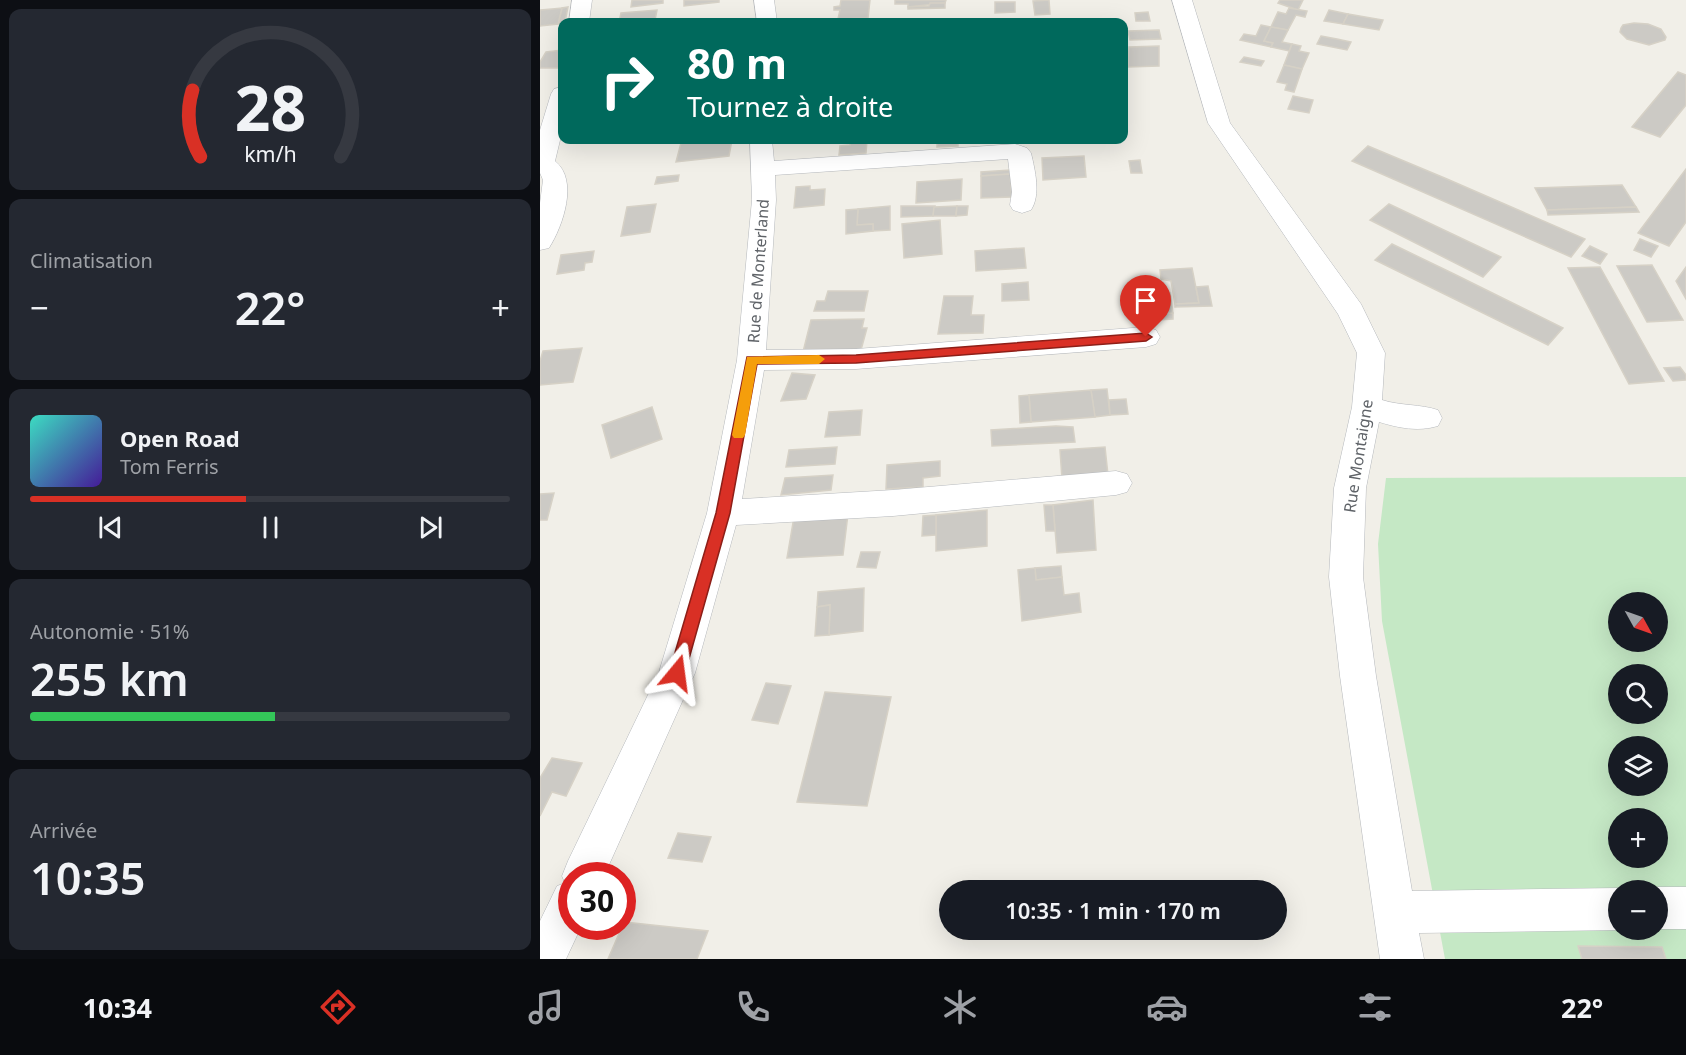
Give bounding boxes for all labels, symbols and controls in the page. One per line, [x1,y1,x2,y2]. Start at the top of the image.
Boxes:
text: 80 m [687,34,787,91]
icon: right [588,42,666,120]
text: 28 [234,64,306,149]
text: Tournez à droite [687,88,893,125]
text: km/h [244,139,296,168]
street label: Rue de Monterland [742,198,774,344]
text: Climatisation [30,247,153,274]
pin [1120,275,1171,337]
text: 22° [235,277,305,338]
icon: arrive [1129,284,1162,317]
text: − [30,285,49,330]
text: + [491,285,510,330]
street label: Rue Montaigne [1338,398,1378,514]
text: Open Road [120,423,240,453]
text: Tom Ferris [120,453,219,480]
icon: previous [94,511,127,544]
icon: pause [254,511,287,544]
icon: next [414,511,447,544]
north arrow [1608,592,1668,652]
map controls [1608,592,1668,940]
text: Autonomie · 51% [30,618,189,645]
position arrow [645,641,709,705]
text: 255 km [30,648,189,709]
button: search [1608,664,1668,724]
button: layers [1608,736,1668,796]
button: + [1608,808,1668,868]
text: Arrivée [30,817,97,844]
text: 10:35 [30,847,145,908]
speed limit sign: 30 [558,862,636,940]
button: − [1608,880,1668,940]
text: 10:35 · 1 min · 170 m [1005,895,1221,925]
icon: directions [317,986,359,1028]
icon: music [525,986,567,1028]
icon: phone [732,986,774,1028]
icon: climate [939,986,981,1028]
icon: car [1146,986,1188,1028]
icon: filters [1354,986,1396,1028]
text: 10:34 [83,989,152,1026]
text: 22° [1561,989,1603,1026]

